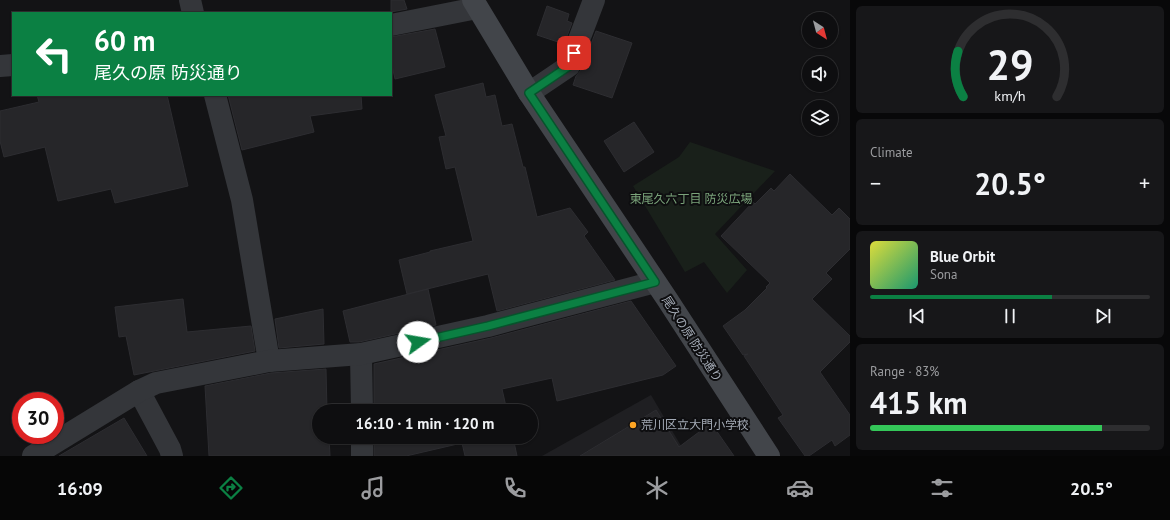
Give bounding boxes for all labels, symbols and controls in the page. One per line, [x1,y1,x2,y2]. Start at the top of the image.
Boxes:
north arrow [802,12,838,48]
map controls [802,12,838,136]
text: 60 m [94,22,155,59]
icon: left [28,28,80,80]
pin [557,36,591,70]
text: 29 [986,38,1034,91]
icon: arrive [563,42,585,64]
button: sound [802,56,838,92]
text: 尾久の原 防災通り [94,61,243,84]
text: km/h [994,86,1026,105]
button: layers [802,100,838,136]
text: Climate [870,144,913,161]
text: 20.5° [974,164,1046,203]
text: − [870,169,881,197]
text: + [1139,169,1150,197]
park label: 東尾久六丁目 防災広場 [629,191,753,206]
text: Blue Orbit [930,247,995,266]
text: Sona [930,266,957,283]
street label: 尾久の原 防災通り [659,293,726,384]
icon: previous [906,305,928,327]
icon: pause [999,305,1021,327]
icon: next [1092,305,1114,327]
position arrow [397,321,439,363]
text: Range · 83% [870,363,939,380]
text: 415 km [870,383,968,422]
speed limit sign: 30 [12,392,64,444]
text: 16:10 · 1 min · 120 m [356,414,494,433]
place label: 荒川区立大門小学校 [641,417,749,432]
marker: 荒川区立大門小学校 [628,420,638,430]
icon: directions [217,474,245,502]
icon: music [359,474,387,502]
icon: phone [501,474,529,502]
icon: climate [643,474,671,502]
icon: car [786,474,814,502]
icon: filters [928,474,956,502]
text: 16:09 [57,477,103,500]
text: 20.5° [1070,477,1113,500]

